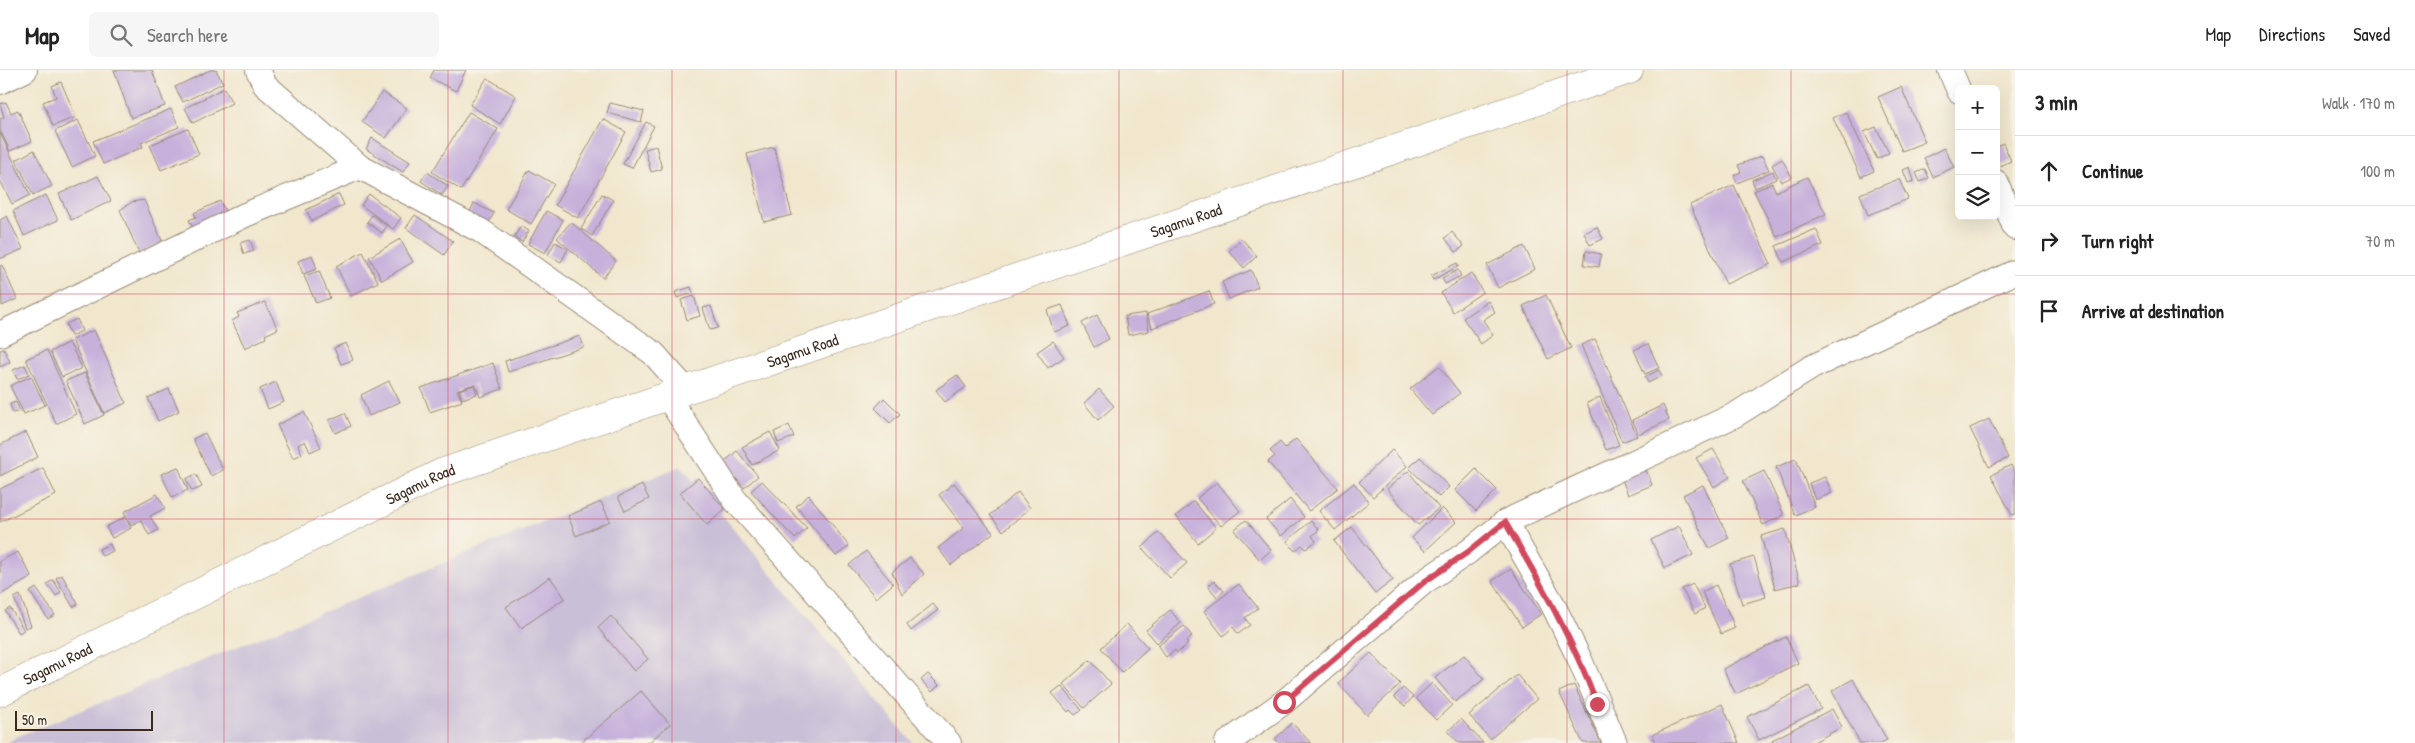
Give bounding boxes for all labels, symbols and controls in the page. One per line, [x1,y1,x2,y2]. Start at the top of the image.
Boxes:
search box [89,12,439,57]
text: Map [25,19,59,51]
icon: search [107,21,135,49]
text: Search here [147,22,228,48]
text: Map [2206,22,2231,47]
text: Directions [2259,22,2325,47]
text: Saved [2353,22,2390,47]
map controls [1955,85,2000,220]
button: + [1955,85,2000,130]
text: 3 min [2035,88,2078,117]
text: Walk · 170 m [2322,92,2395,114]
button: − [1955,130,2000,175]
icon: ahead [2035,157,2063,185]
text: Continue [2082,158,2143,184]
text: 100 m [2360,160,2395,182]
button: layers [1955,175,2000,220]
street label: Sagamu Road [1147,198,1225,243]
icon: right [2035,227,2063,255]
text: Turn right [2082,228,2153,254]
text: 70 m [2365,230,2395,252]
icon: arrive [2035,297,2063,325]
text: Arrive at destination [2082,298,2224,324]
street label: Sagamu Road [764,328,841,373]
street label: Sagamu Road [382,458,458,510]
street label: Sagamu Road [19,637,95,690]
route start [1273,691,1296,714]
route end [1586,693,1609,716]
scale bar [15,708,152,731]
text: 50 m [22,710,47,729]

